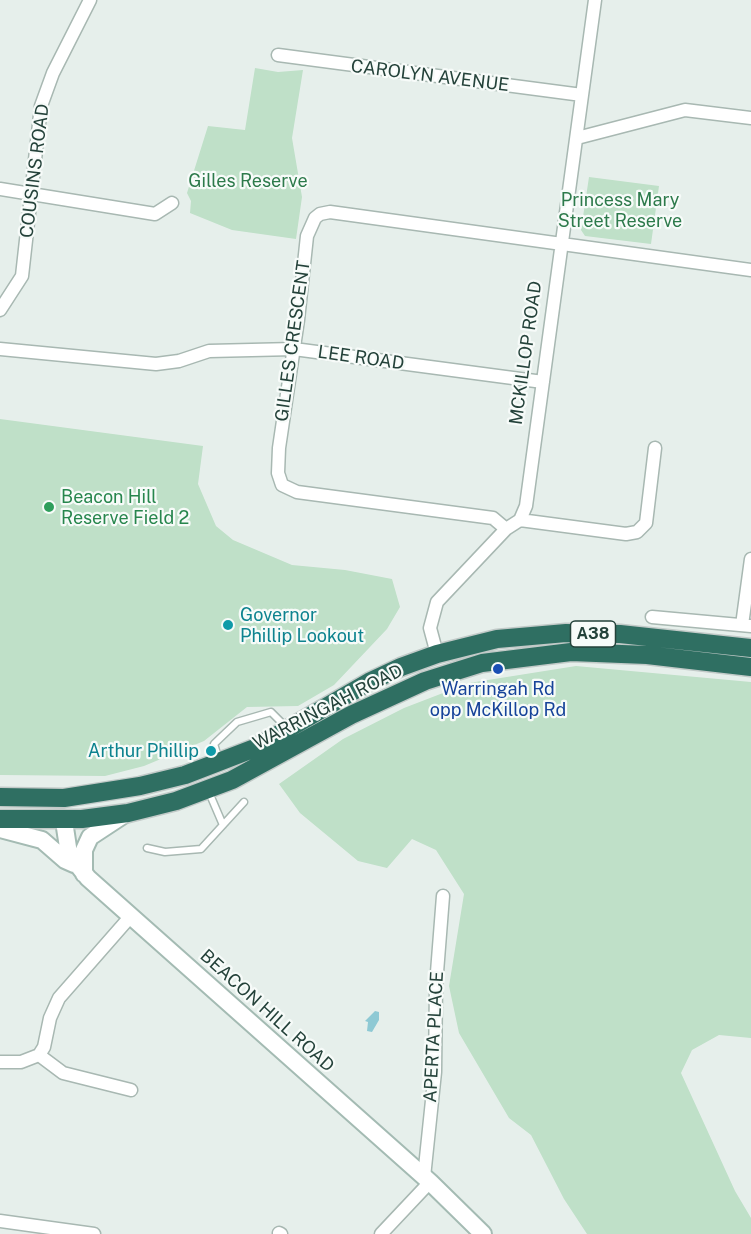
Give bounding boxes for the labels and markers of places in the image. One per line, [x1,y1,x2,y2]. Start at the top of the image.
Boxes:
place label: Beacon Hill Reserve Field 2 [61,486,189,528]
marker: Beacon Hill Reserve Field 2 [42,500,56,514]
place label: Governor Phillip Lookout [240,604,364,646]
marker: Governor Phillip Lookout [221,618,235,632]
marker: Warringah Rd opp McKillop Rd [491,662,505,676]
place label: Warringah Rd opp McKillop Rd [430,678,566,720]
place label: Arthur Phillip [88,740,199,762]
marker: Arthur Phillip [204,744,218,758]

